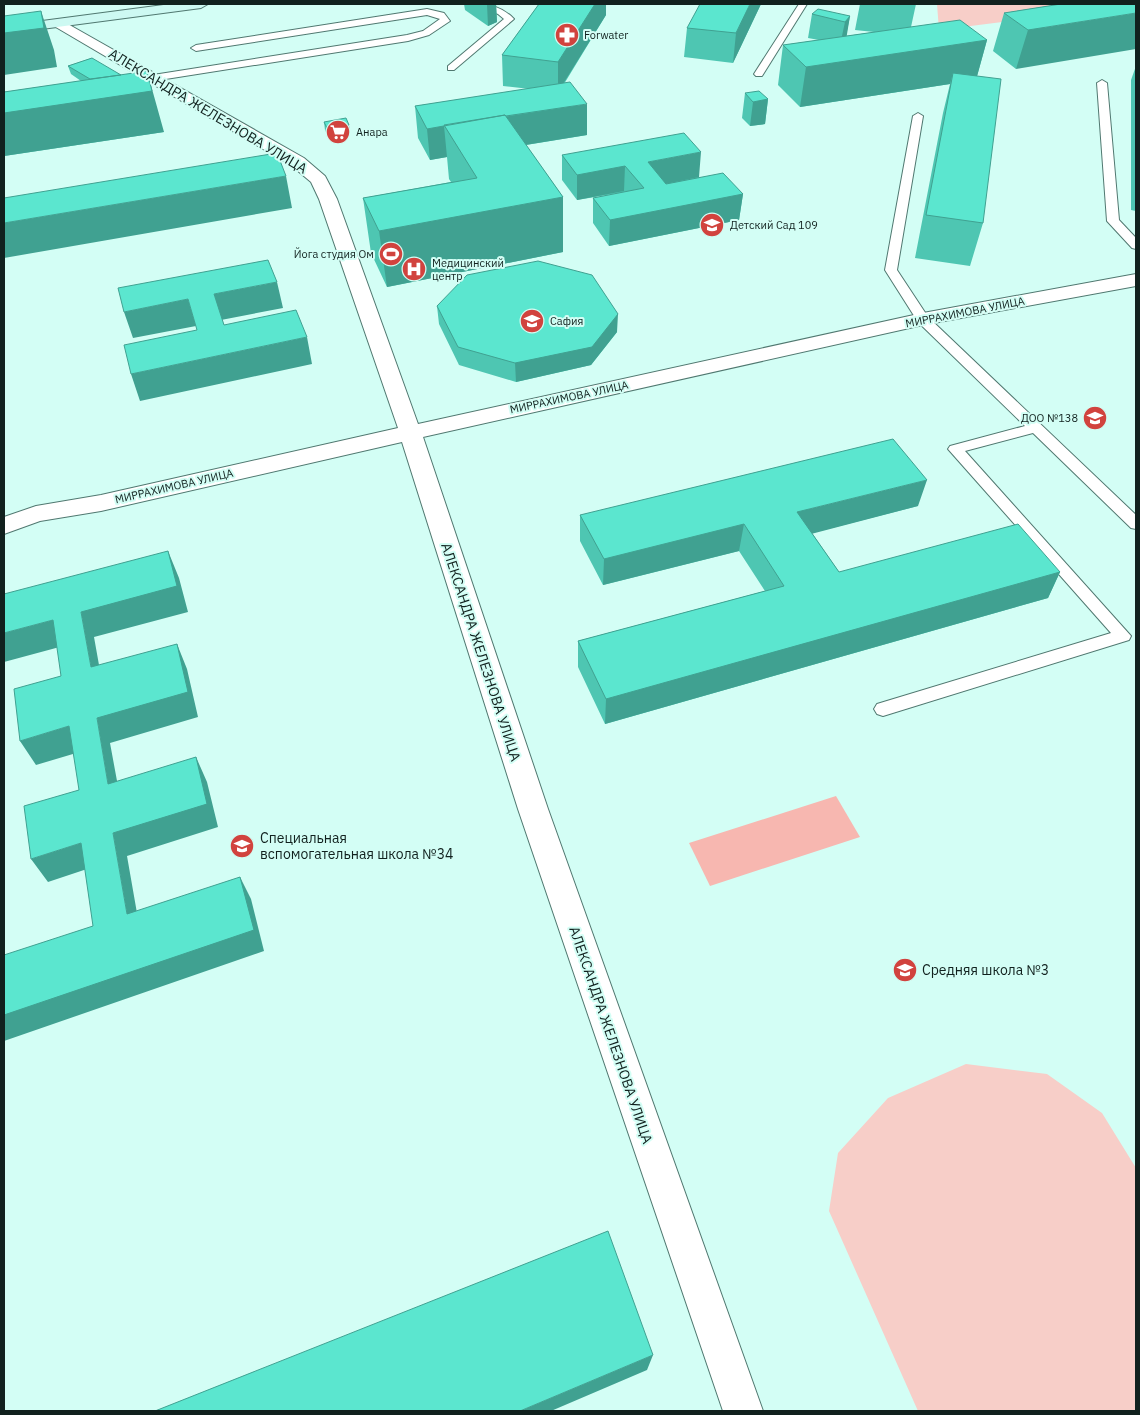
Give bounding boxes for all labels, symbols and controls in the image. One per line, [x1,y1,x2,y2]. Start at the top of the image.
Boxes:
pharmacy icon: Forwater [554,22,580,48]
place label: Forwater [584,28,628,42]
street label: АЛЕКСАНДРА ЖЕЛЕЗНОВА УЛИЦА [105,44,311,178]
supermarket icon: Анара [325,119,351,145]
place label: Анара [356,125,388,139]
school or university icon: Детский Сад 109 [699,212,725,238]
place label: Детский Сад 109 [730,218,818,232]
sports icon: Йога студия Ом [378,241,404,267]
place label: Йога студия Ом [294,247,374,261]
hospital icon: Медицинский центр [401,256,427,282]
place label: Медицинский центр [432,256,504,283]
street label: МИРРАХИМОВА УЛИЦА [904,294,1026,330]
school or university icon: Сафия [519,308,545,334]
place label: Сафия [550,314,583,328]
street label: МИРРАХИМОВА УЛИЦА [508,378,630,416]
school or university icon: ДОО №138 [1082,405,1108,431]
place label: ДОО №138 [1021,411,1078,425]
street label: МИРРАХИМОВА УЛИЦА [113,466,235,506]
street label: АЛЕКСАНДРА ЖЕЛЕЗНОВА УЛИЦА [437,540,525,764]
place label: Специальная вспомогательная школа №34 [260,829,454,863]
school or university icon: Специальная вспомогательная школа №34 [229,833,255,859]
street label: АЛЕКСАНДРА ЖЕЛЕЗНОВА УЛИЦА [565,924,657,1146]
school or university icon: Средняя школа №3 [892,957,918,983]
place label: Средняя школа №3 [922,961,1049,979]

